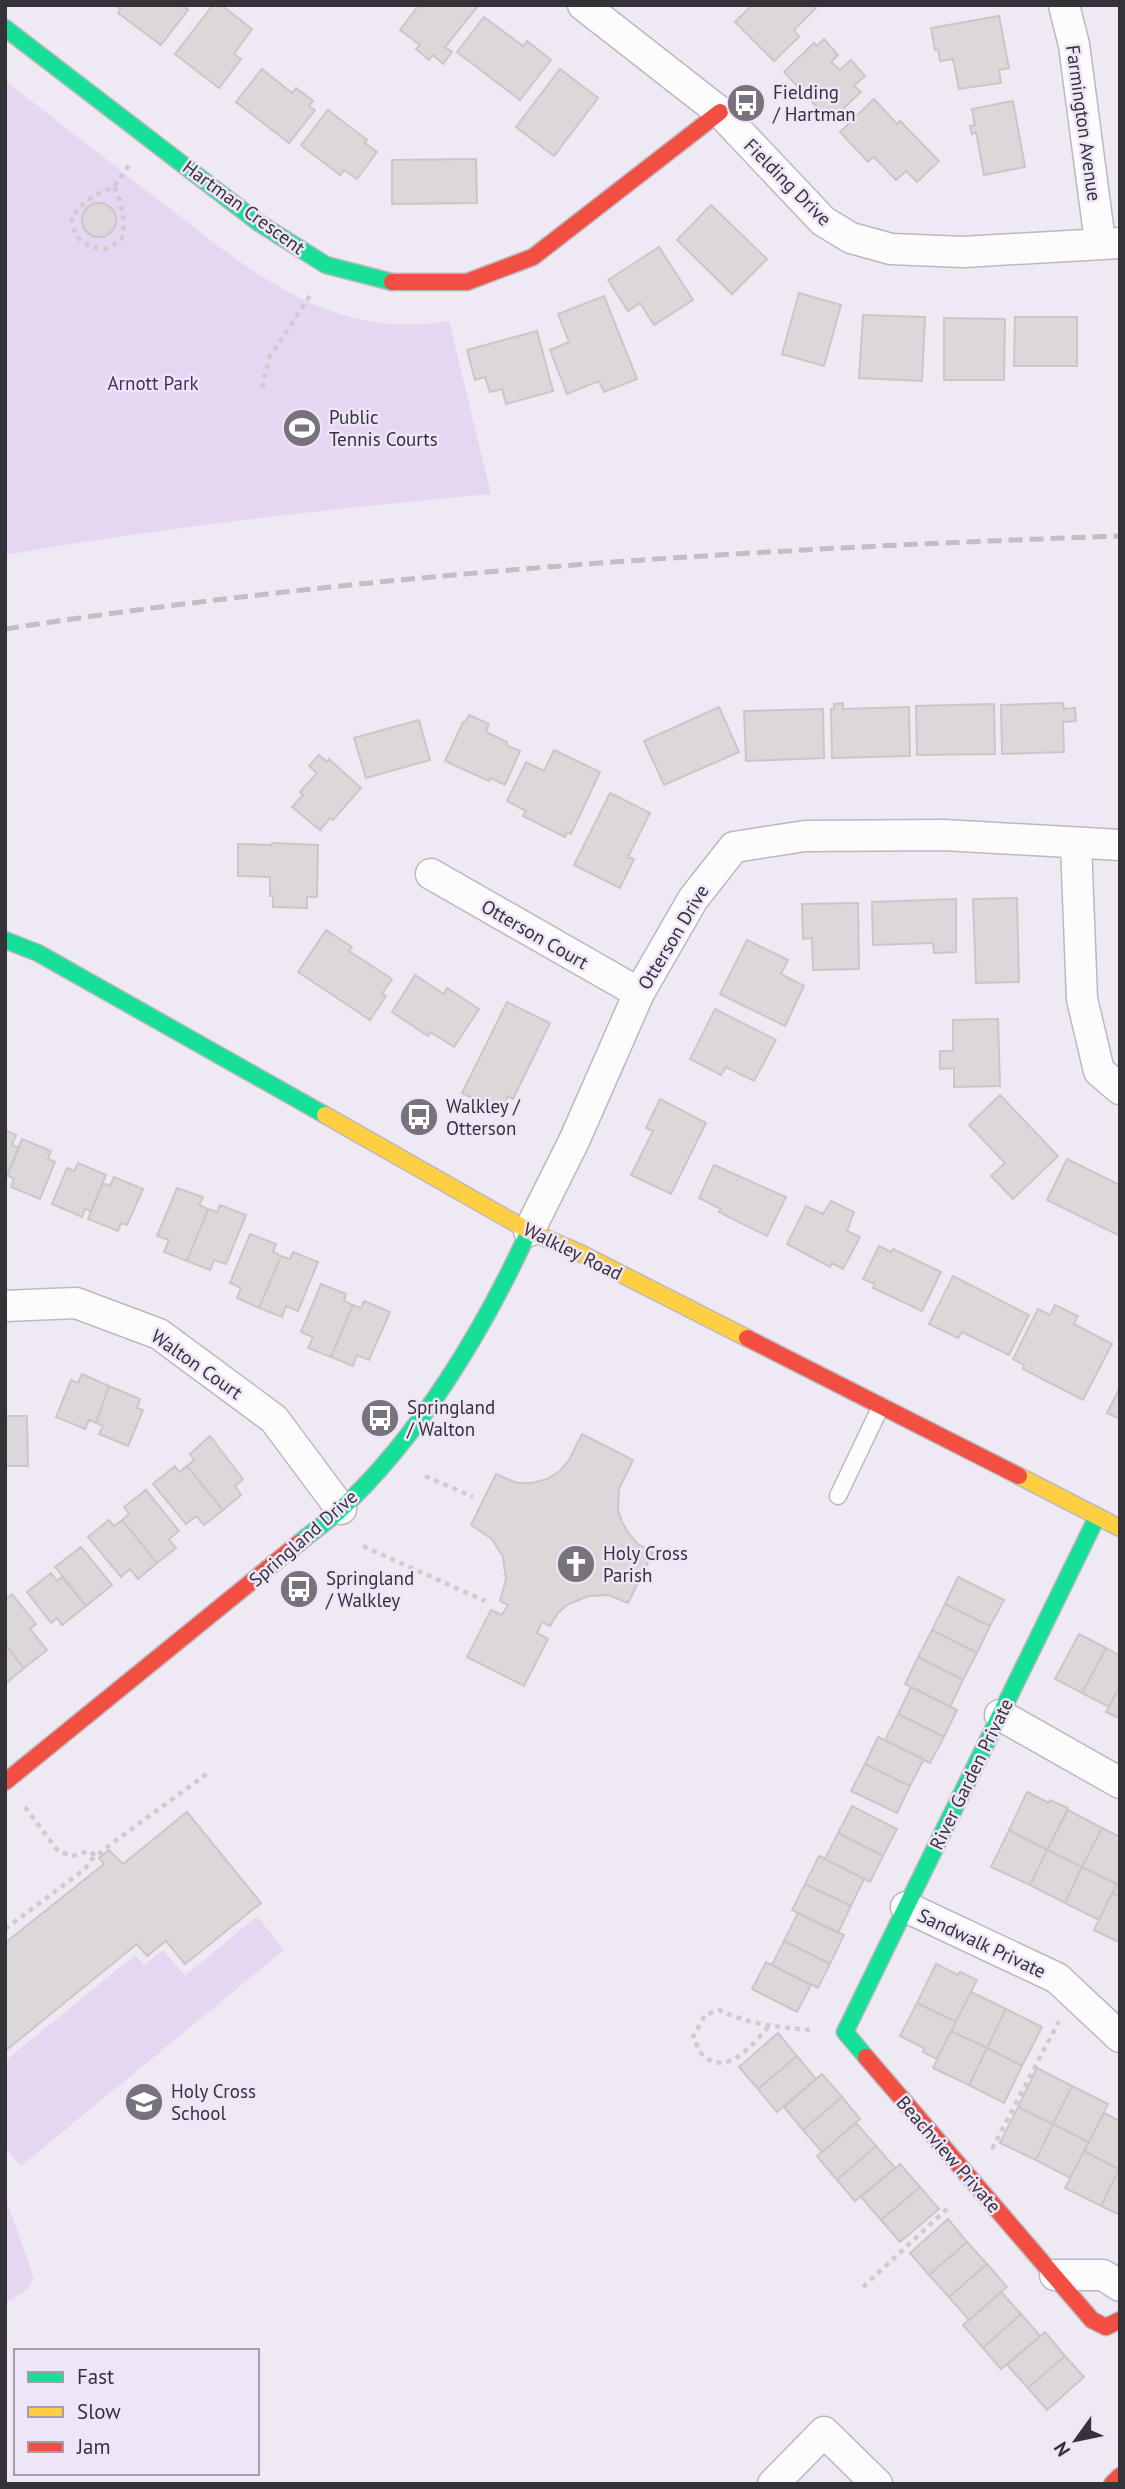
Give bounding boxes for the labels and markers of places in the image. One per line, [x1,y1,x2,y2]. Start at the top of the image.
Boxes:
place label: Fielding / Hartman [772,80,856,126]
bus stop icon: Fielding / Hartman [725,82,767,124]
place label: Public Tennis Courts [329,405,438,451]
sports icon: Public Tennis Courts [281,407,323,449]
place label: Walkley / Otterson [446,1094,521,1140]
bus stop icon: Walkley / Otterson [398,1096,440,1138]
place label: Springland / Walton [406,1395,495,1441]
bus stop icon: Springland / Walton [359,1397,401,1439]
place label: Holy Cross Parish [603,1541,688,1587]
church icon: Holy Cross Parish [555,1543,597,1585]
place label: Springland / Walkley [325,1566,414,1612]
bus stop icon: Springland / Walkley [278,1568,320,1610]
place label: Holy Cross School [171,2079,256,2125]
school or university icon: Holy Cross School [123,2081,165,2123]

